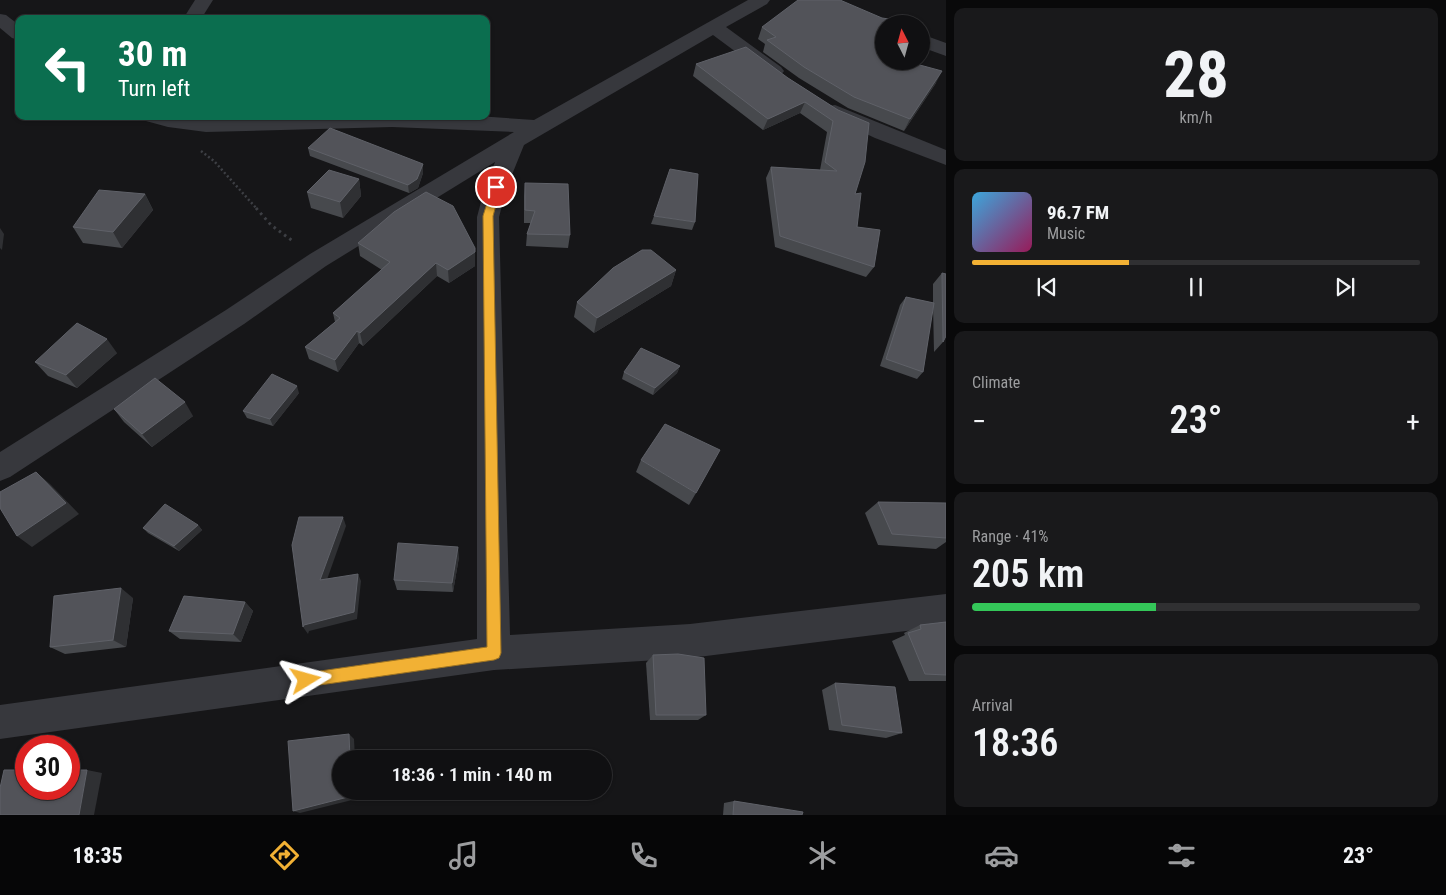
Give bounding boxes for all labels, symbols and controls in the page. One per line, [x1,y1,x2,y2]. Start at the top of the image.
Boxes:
north arrow [875,15,930,70]
map controls [875,15,930,70]
text: 30 m [118,34,187,75]
icon: left [35,35,100,100]
text: 28 [1163,37,1229,113]
text: Turn left [118,76,190,101]
text: km/h [1180,108,1212,127]
pin [475,166,517,208]
icon: arrive [482,173,510,201]
text: 96.7 FM [1047,201,1109,224]
text: Music [1047,224,1085,243]
icon: previous [1033,273,1061,301]
icon: pause [1182,273,1210,301]
icon: next [1331,273,1359,301]
text: Climate [972,373,1020,392]
text: 23° [1170,398,1222,442]
text: − [972,405,986,438]
text: + [1406,405,1420,438]
text: Range · 41% [972,527,1048,546]
text: 205 km [972,552,1084,596]
position arrow [279,653,331,705]
text: Arrival [972,696,1013,715]
text: 18:36 [972,721,1058,765]
speed limit sign: 30 [15,735,80,800]
text: 18:36 · 1 min · 140 m [392,763,552,786]
icon: directions [267,838,302,873]
icon: music [446,838,481,873]
icon: phone [626,838,661,873]
icon: climate [805,838,840,873]
icon: car [984,838,1019,873]
icon: filters [1164,838,1199,873]
text: 18:35 [72,843,123,868]
text: 23° [1343,843,1374,868]

